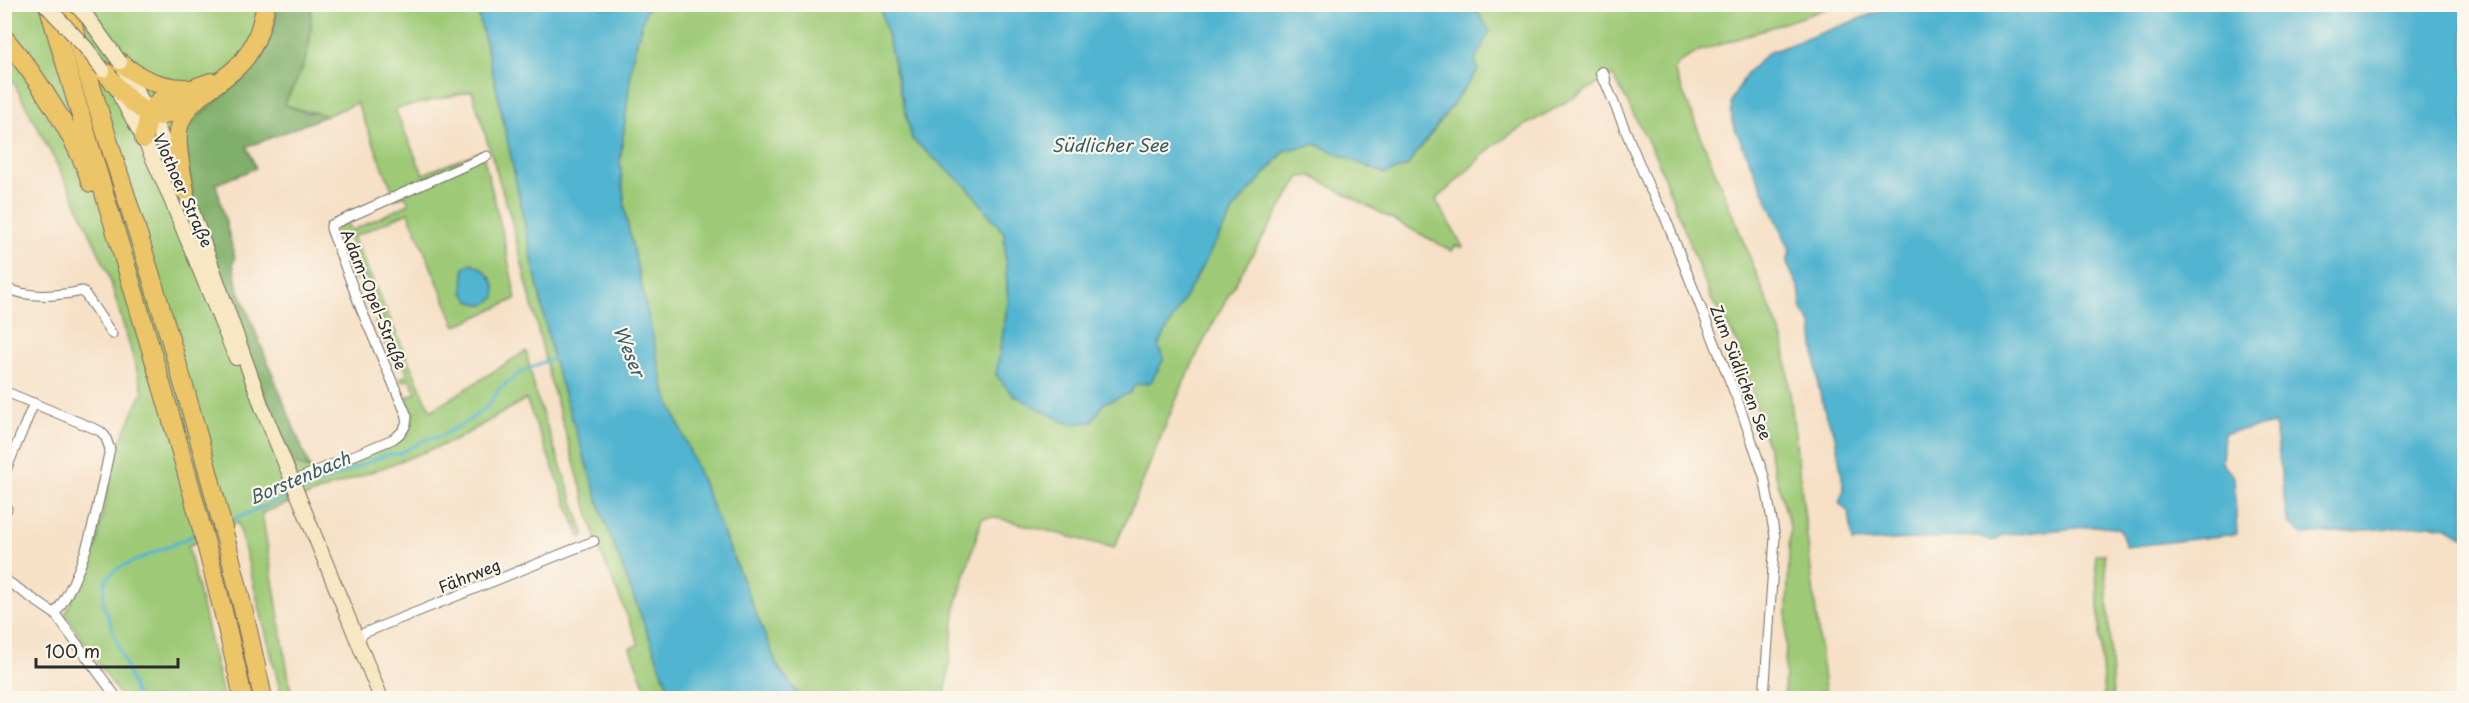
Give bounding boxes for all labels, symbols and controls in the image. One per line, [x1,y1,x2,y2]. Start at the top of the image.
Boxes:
street label: Vlothoer Straße [148,129,220,251]
water label: Südlicher See [1052,131,1169,158]
street label: Adam-Opel-Straße [336,225,414,373]
street label: Zum Südlichen See [1705,301,1779,443]
water label: Weser [608,321,653,383]
water label: Borstenbach [244,443,354,511]
street label: Fährweg [434,552,504,598]
scale bar [36,631,178,669]
text: 100 m [45,637,100,664]

